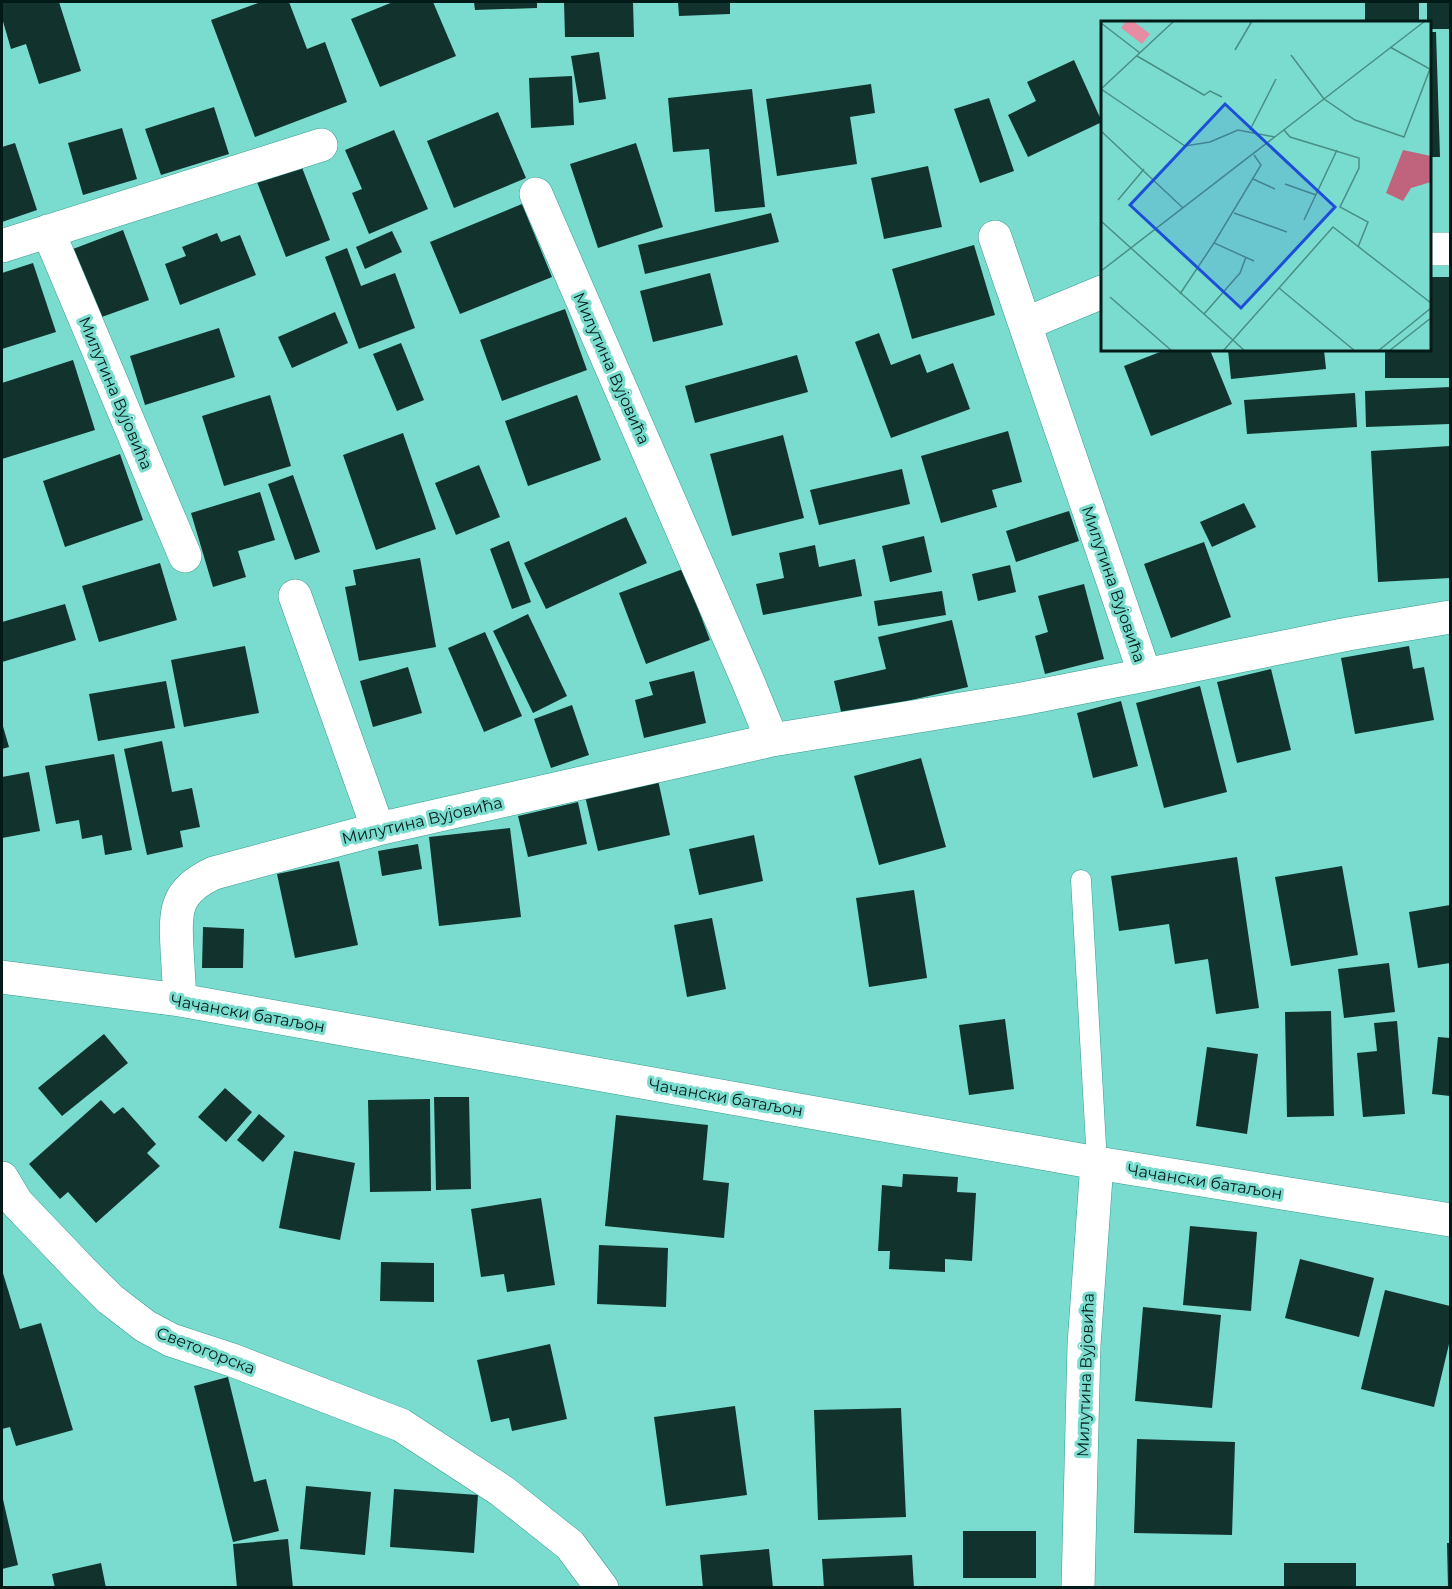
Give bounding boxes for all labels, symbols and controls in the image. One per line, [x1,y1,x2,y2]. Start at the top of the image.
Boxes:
inset map [1101,21,1431,351]
street label: Милутина Вујовића [569,289,654,447]
street label: Милутина Вујовића [75,314,156,473]
street label: Милутина Вујовића [1078,503,1149,665]
street label: Милутина Вујовића [340,793,504,848]
street label: Чачански батаљон [169,991,327,1036]
street label: Чачански батаљон [647,1075,805,1120]
street label: Чачански батаљон [1126,1160,1284,1203]
street label: Милутина Вујовића [1073,1293,1098,1457]
street label: Светогорска [154,1323,258,1378]

